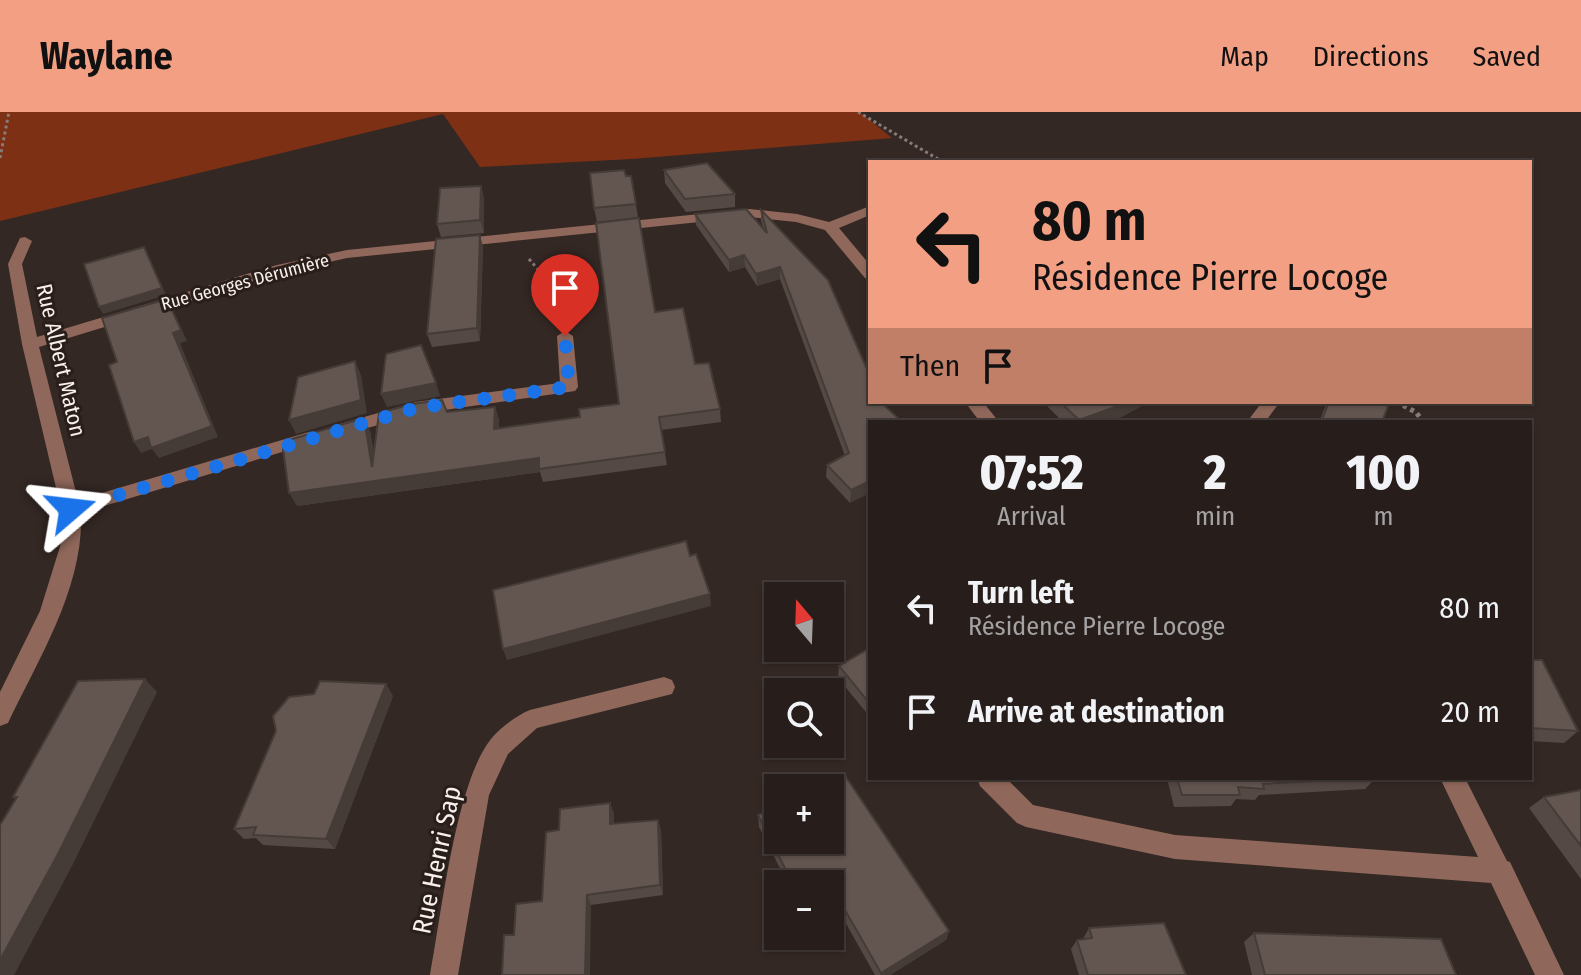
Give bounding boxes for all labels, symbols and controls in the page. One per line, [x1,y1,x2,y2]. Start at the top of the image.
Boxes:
text: Waylane [40,33,173,79]
text: Map [1220,40,1269,73]
text: Directions [1313,40,1429,73]
text: Saved [1473,40,1541,73]
text: 80 m [1032,188,1147,255]
icon: left [900,192,1004,296]
street label: Rue Georges Dérumière [159,249,332,315]
pin [531,254,599,336]
text: Résidence Pierre Locoge [1032,256,1388,300]
icon: arrive [543,266,587,310]
street label: Rue Albert Maton [30,281,92,439]
icon: arrive [976,344,1020,388]
text: Then [900,348,960,384]
text: 07:52 [979,444,1084,502]
text: 2 [1204,444,1226,502]
text: 100 [1347,444,1421,502]
position arrow [29,467,113,551]
text: Arrival [997,501,1066,532]
text: min [1195,501,1235,532]
text: m [1374,501,1394,532]
text: Turn left [968,575,1074,611]
north arrow [764,582,844,662]
map controls [764,582,844,950]
icon: left [900,586,944,630]
text: 80 m [1439,590,1500,626]
text: Résidence Pierre Locoge [968,611,1225,642]
button: search [764,678,844,758]
icon: arrive [900,690,944,734]
text: Arrive at destination [968,694,1225,730]
text: 20 m [1441,694,1500,730]
button: + [764,774,844,854]
street label: Rue Henri Sap [406,783,468,937]
button: − [764,870,844,950]

